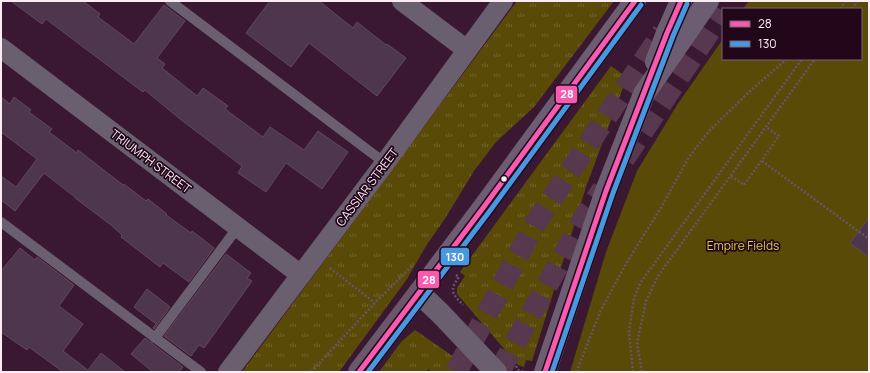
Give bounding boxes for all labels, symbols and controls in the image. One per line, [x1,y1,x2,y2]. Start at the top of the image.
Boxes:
legend [722,8,862,60]
text: 28 [758,15,772,32]
text: 130 [758,35,777,52]
line badge: 28 [555,85,578,104]
text: 28 [560,86,574,101]
street label: TRIUMPH STREET [107,125,195,197]
street label: CASSIAR STREET [332,144,403,230]
unlabelled marker [499,174,509,184]
park label: Empire Fields [707,237,779,254]
line badge: 130 [440,247,470,266]
text: 130 [446,249,464,264]
line badge: 28 [417,270,440,289]
text: 28 [422,272,436,287]

